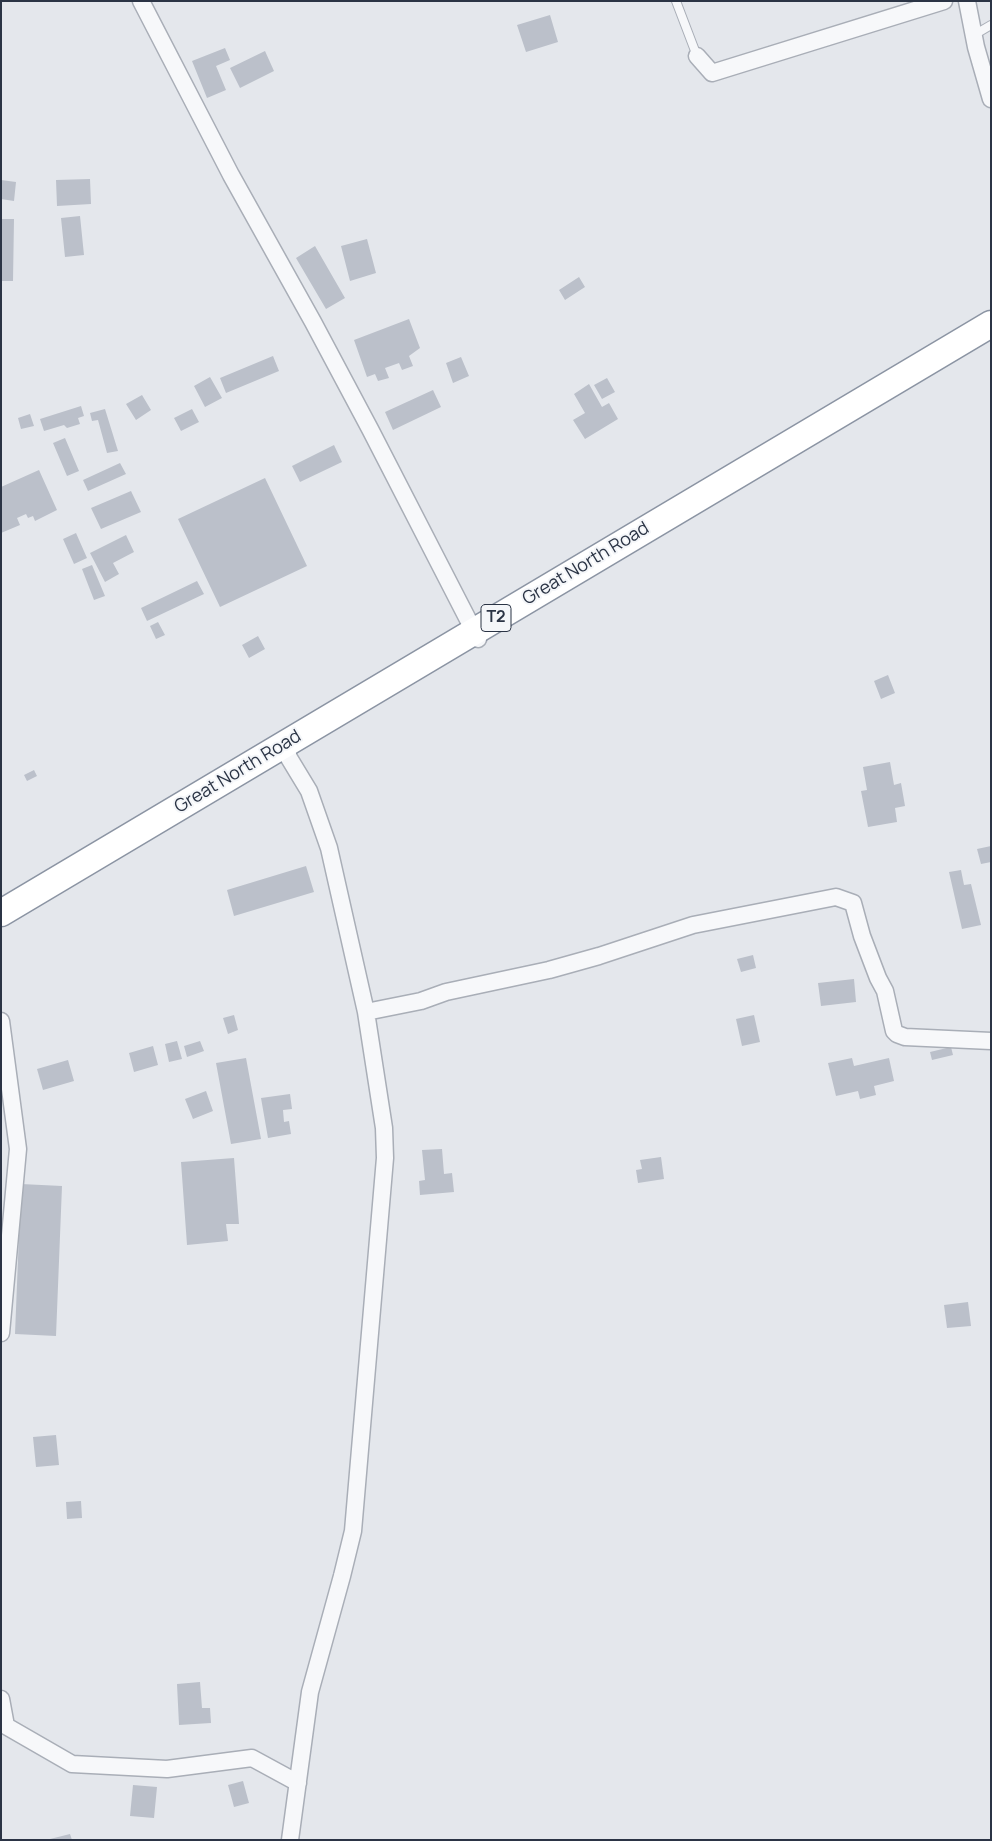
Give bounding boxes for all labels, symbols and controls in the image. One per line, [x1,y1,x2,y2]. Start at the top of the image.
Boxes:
street label: Great North Road [519,518,653,610]
road number: T2 [481,604,511,632]
street label: Great North Road [171,726,305,818]

